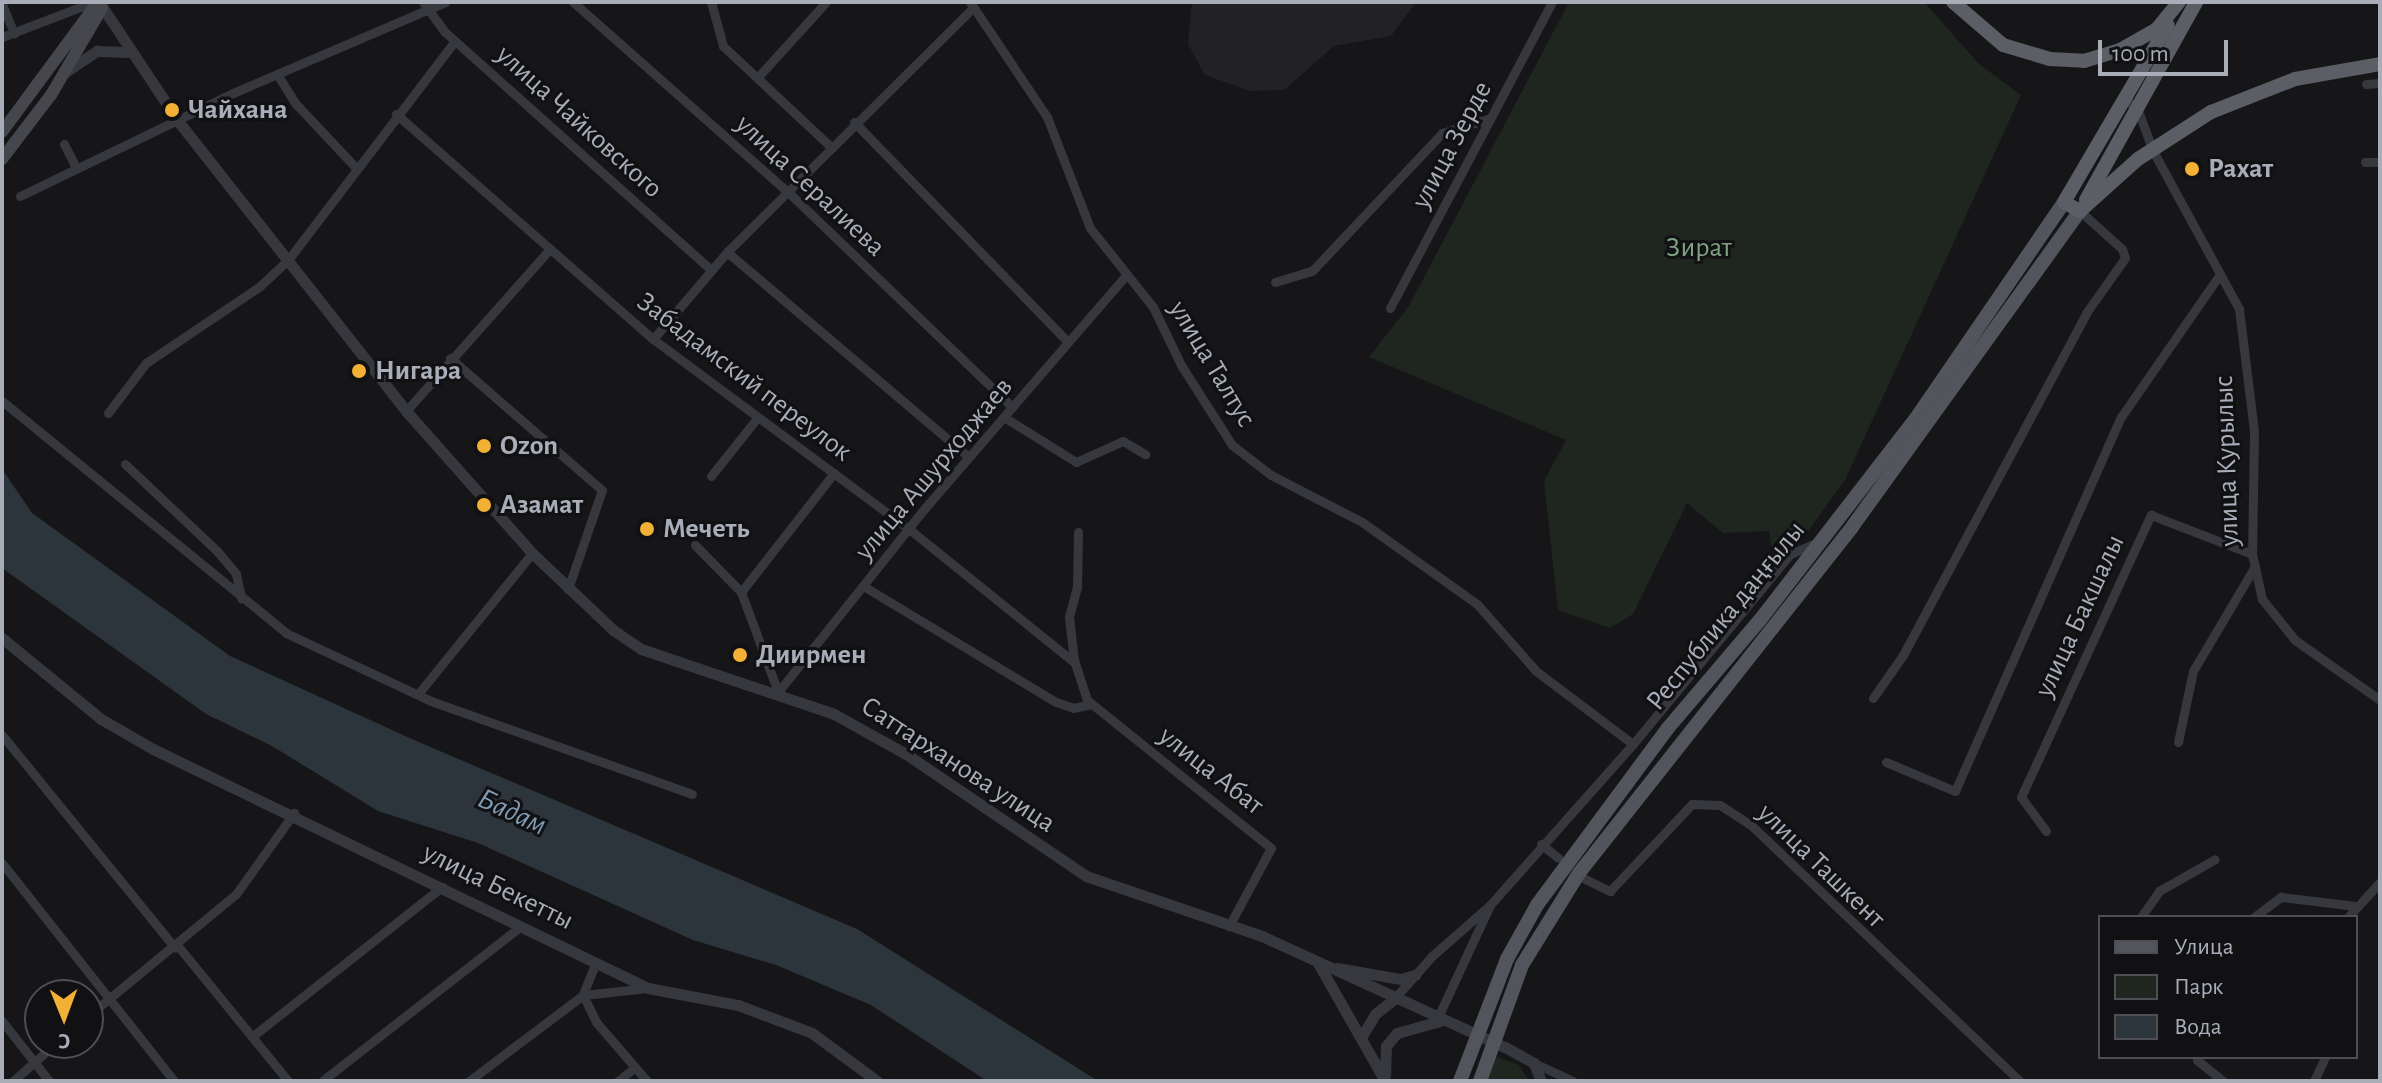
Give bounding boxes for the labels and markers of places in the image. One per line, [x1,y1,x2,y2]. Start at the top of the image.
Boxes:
place label: Чайхана [188,93,288,127]
marker: Чайхана [163,101,181,119]
place label: Рахат [2208,152,2273,186]
marker: Рахат [2183,160,2201,178]
place label: Нигара [375,354,461,388]
marker: Нигара [350,362,368,380]
place label: Ozon [500,429,558,463]
marker: Ozon [475,437,493,455]
place label: Азамат [500,488,583,522]
marker: Азамат [475,496,493,514]
place label: Мечеть [663,512,749,546]
marker: Мечеть [638,520,656,538]
place label: Диирмен [756,638,866,672]
marker: Диирмен [731,646,749,664]

